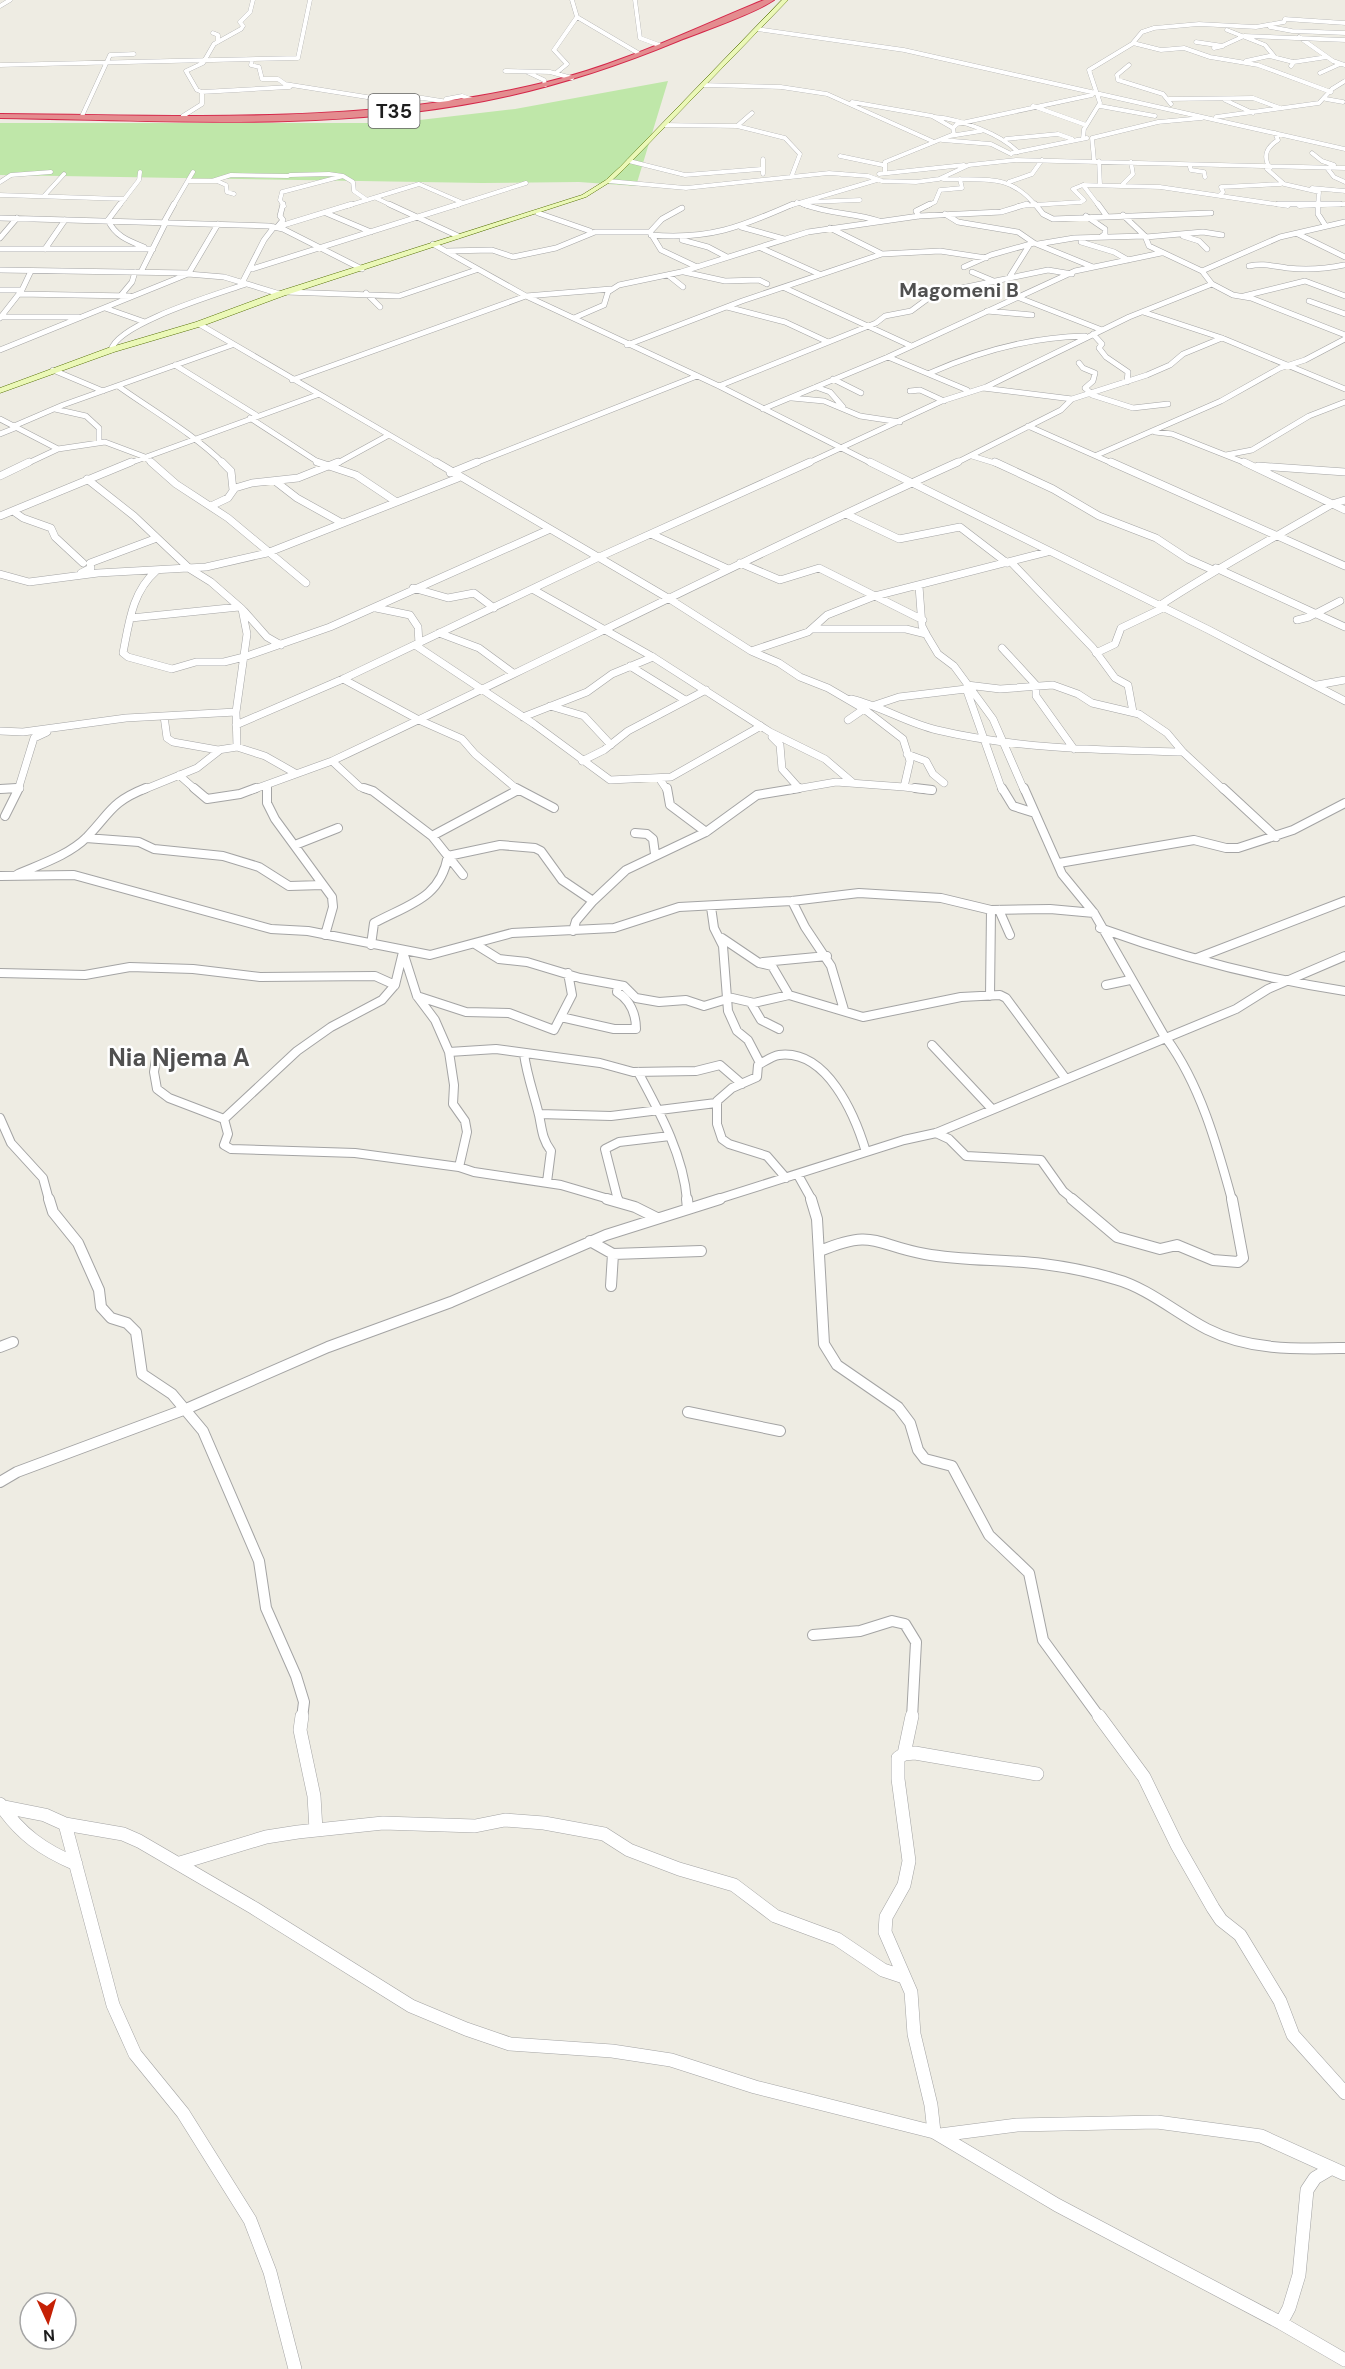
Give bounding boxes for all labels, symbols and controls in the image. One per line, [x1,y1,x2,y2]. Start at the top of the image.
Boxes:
road number: T35 [368,94,420,128]
district label: Magomeni B [899,277,1019,303]
district label: Nia Njema A [108,1042,250,1073]
north arrow [18,2291,78,2351]
text: N [42,2325,56,2346]

